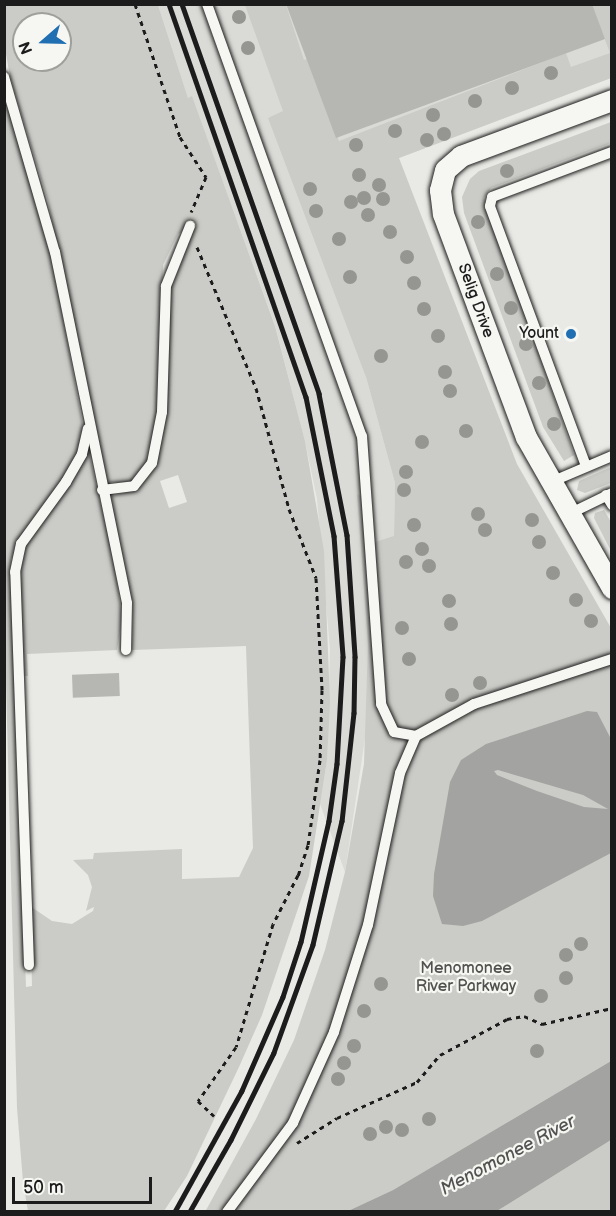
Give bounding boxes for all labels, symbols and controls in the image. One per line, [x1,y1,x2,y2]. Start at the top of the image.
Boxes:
north arrow [12,12,72,72]
text: N [16,39,37,57]
street label: Selig Drive [453,261,497,341]
place label: Yount [519,324,559,344]
marker: Yount [564,327,578,341]
park label: Menomonee River Parkway [416,959,516,997]
water label: Menomonee River [437,1111,579,1201]
scale bar [15,1165,154,1203]
text: 50 m [23,1177,64,1198]

